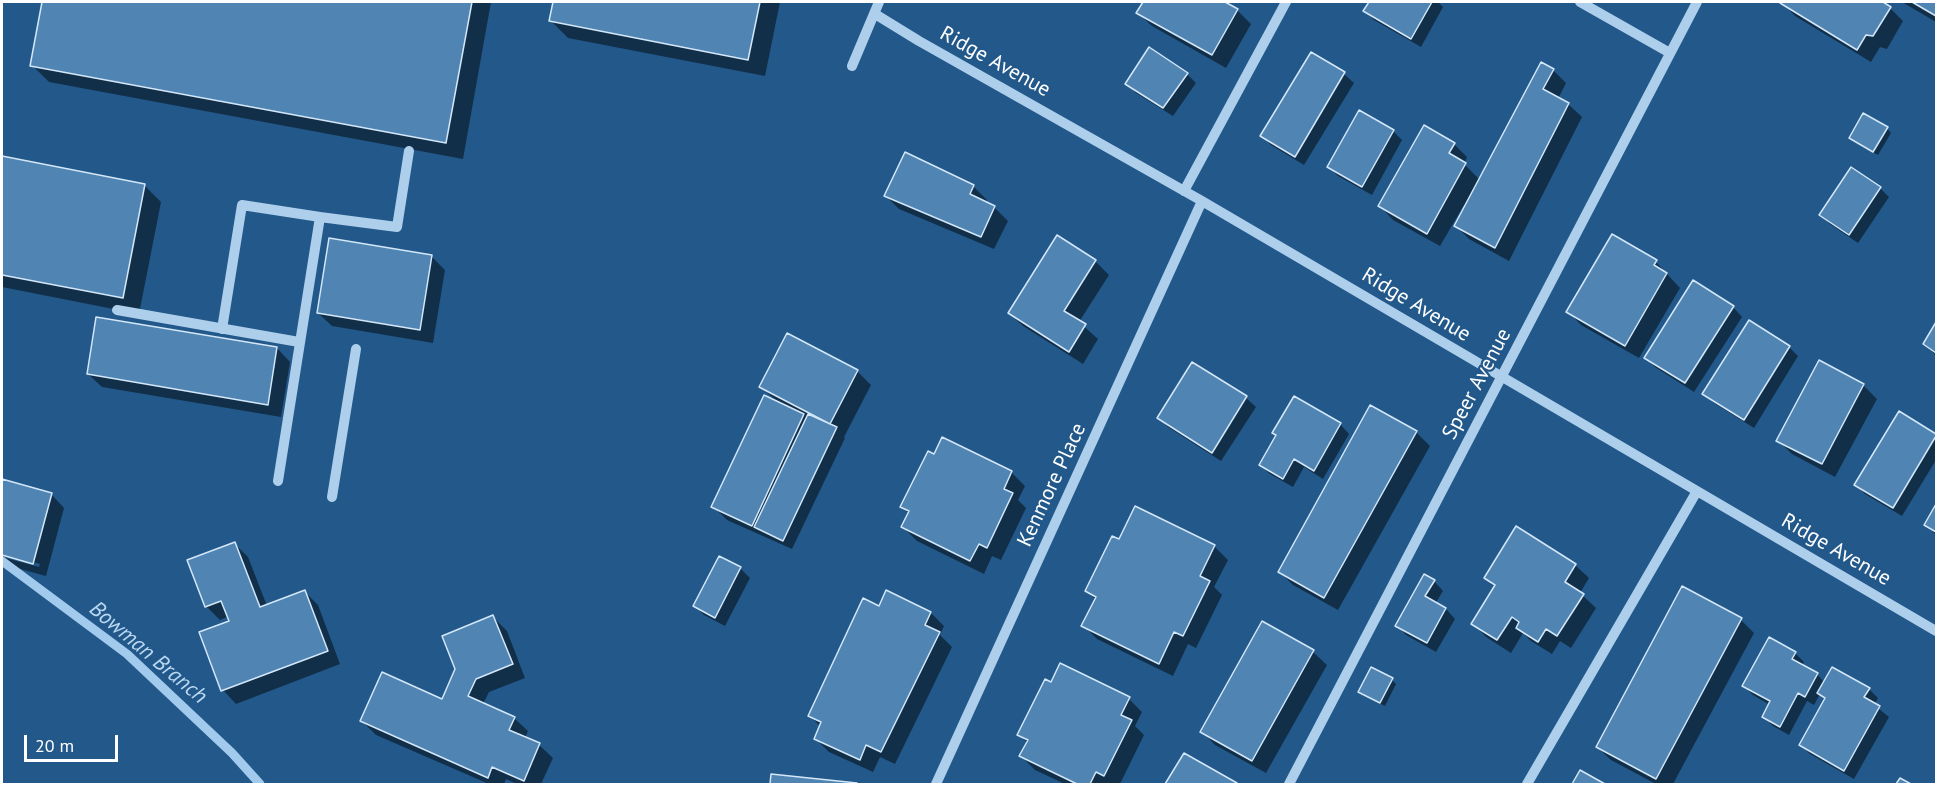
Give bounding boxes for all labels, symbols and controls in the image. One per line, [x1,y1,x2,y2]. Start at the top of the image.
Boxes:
street label: Ridge Avenue [935,21,1055,103]
street label: Ridge Avenue [1357,263,1475,347]
street label: Speer Avenue [1437,324,1517,444]
street label: Kenmore Place [1012,419,1092,551]
street label: Ridge Avenue [1777,508,1895,592]
water label: Bowman Branch [84,596,212,710]
scale bar [27,723,122,761]
text: 20 m [35,734,74,757]

